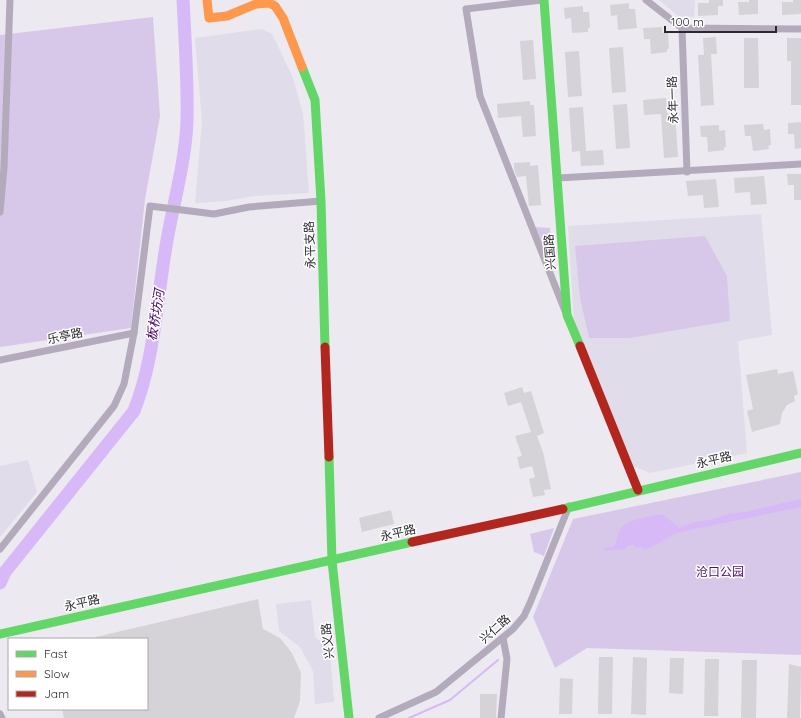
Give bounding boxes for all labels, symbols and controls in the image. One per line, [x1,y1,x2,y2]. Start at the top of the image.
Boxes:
scale bar [665,8,776,34]
text: 100 m [671,14,704,29]
street label: 永年一路 [664,76,681,124]
street label: 永平支路 [301,221,318,269]
street label: 兴国路 [541,234,558,271]
water label: 板桥坊河 [143,285,167,342]
street label: 乐亭路 [46,324,84,347]
street label: 永平路 [695,448,733,471]
street label: 永平路 [379,521,417,544]
park label: 沧口公园 [696,564,744,579]
street label: 永平路 [63,591,101,614]
street label: 兴仁路 [476,611,513,646]
street label: 兴义路 [318,622,337,660]
legend [8,638,148,710]
text: Fast [44,646,68,661]
text: Slow [44,666,70,681]
text: Jam [44,686,69,701]

